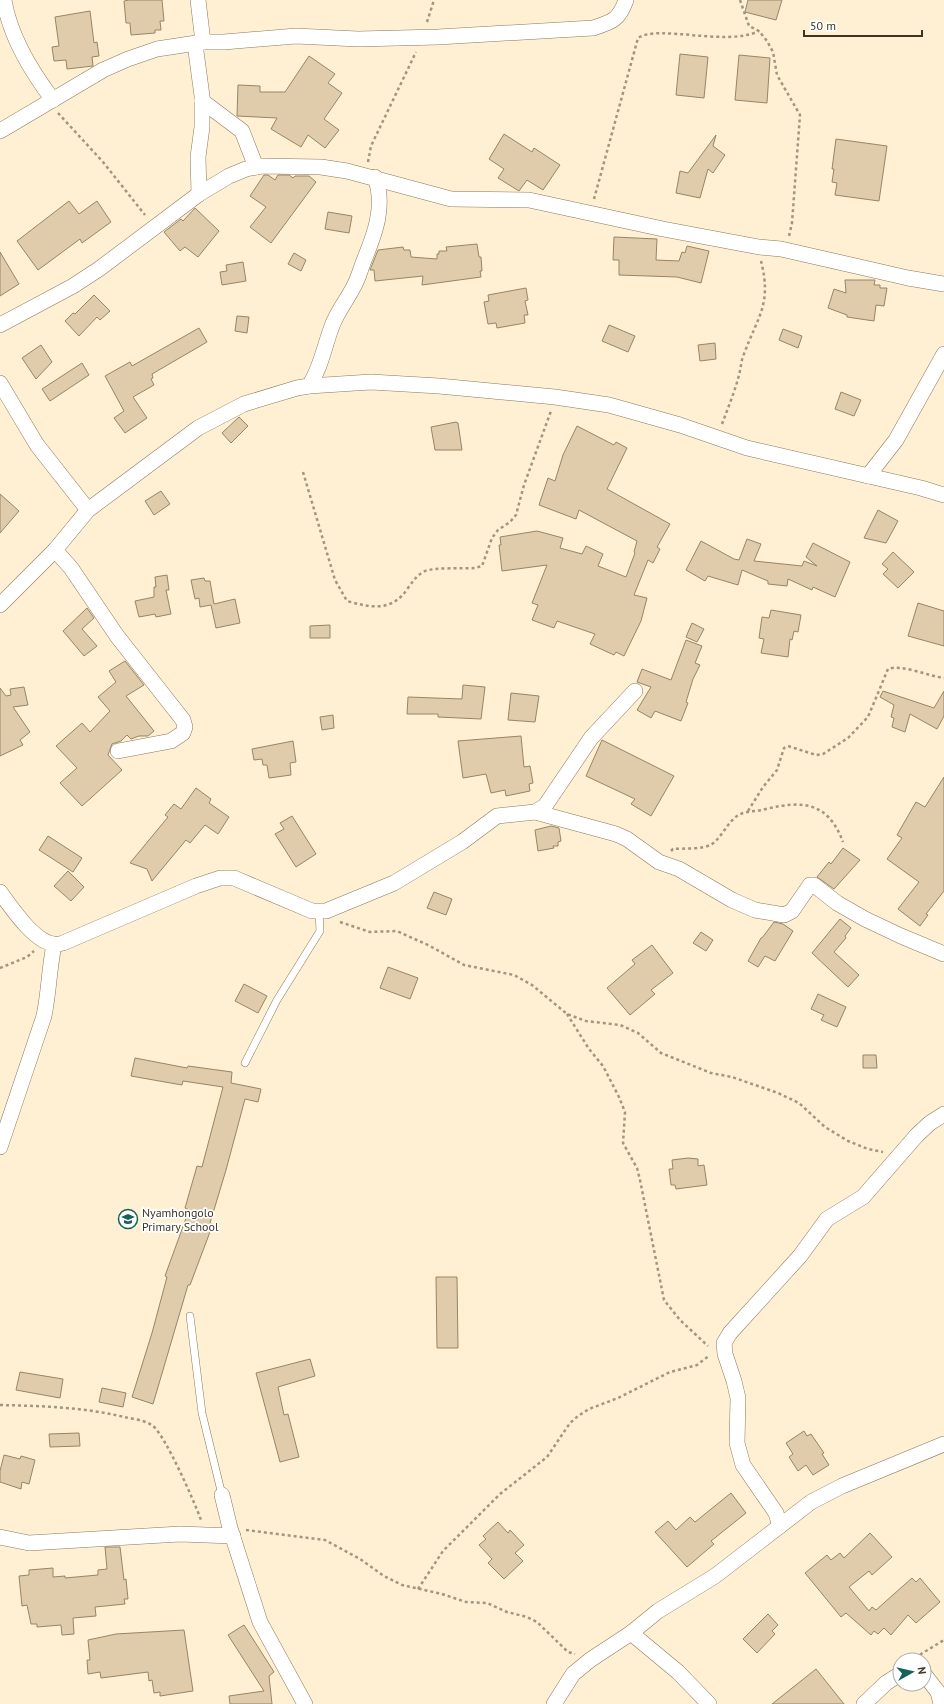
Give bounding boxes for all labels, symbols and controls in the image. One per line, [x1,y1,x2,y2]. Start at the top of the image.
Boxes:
scale bar [804,12,922,38]
text: 50 m [810,18,836,33]
place label: Nyamhongolo Primary School [142,1205,219,1234]
school or university icon: Nyamhongolo Primary School [117,1208,139,1230]
north arrow [892,1652,932,1692]
text: N [914,1666,929,1675]

